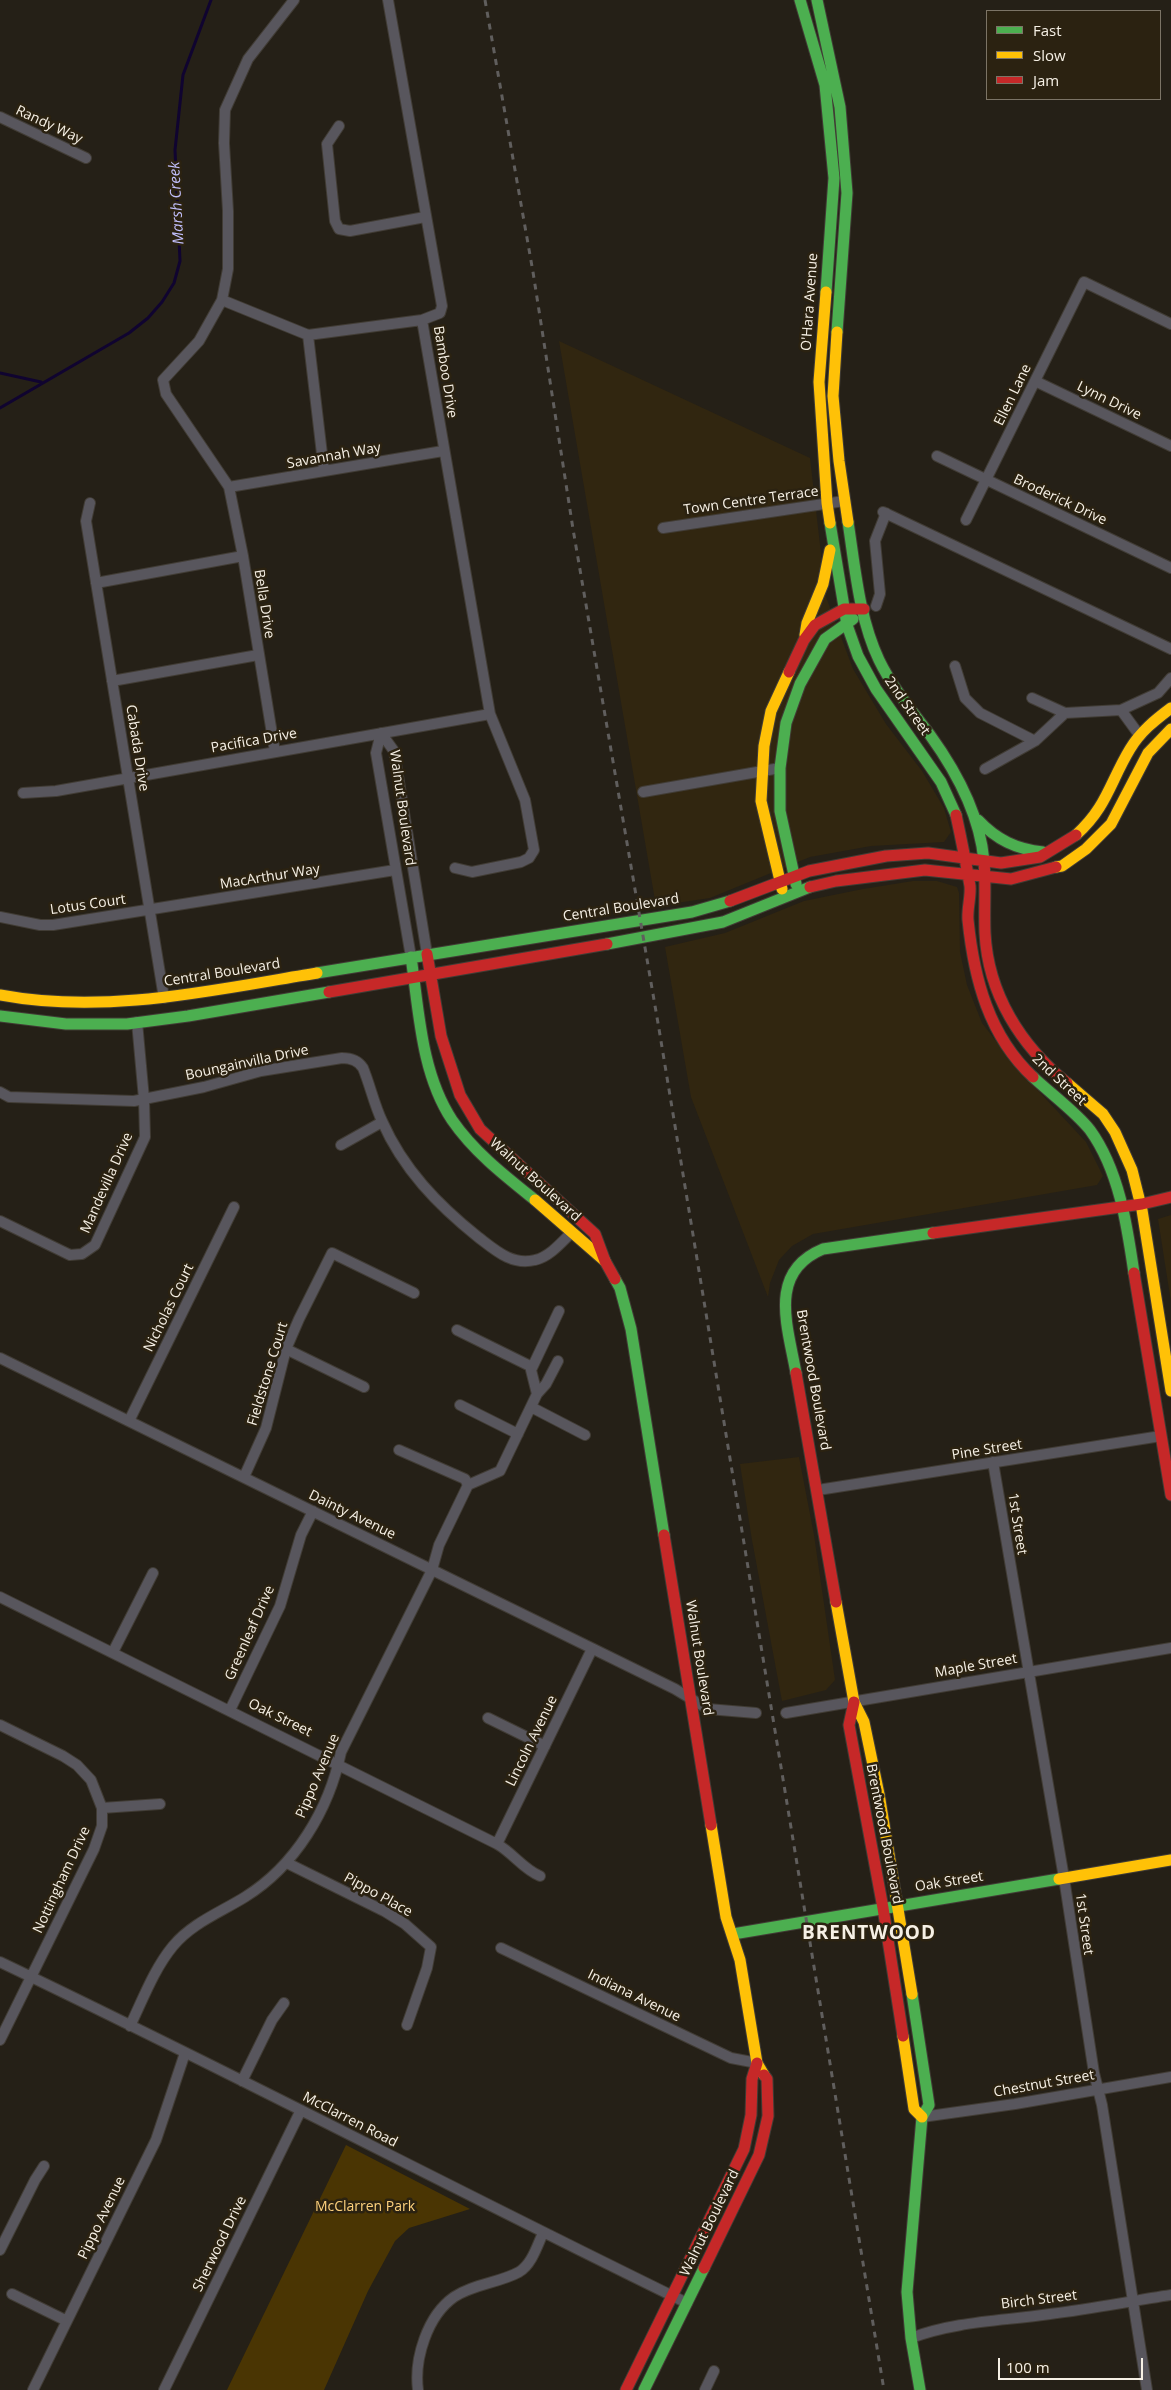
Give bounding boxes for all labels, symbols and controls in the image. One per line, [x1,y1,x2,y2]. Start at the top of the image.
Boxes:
legend [986,10,1161,100]
text: Fast [1033,20,1062,40]
text: Slow [1033,45,1066,65]
text: Jam [1033,70,1059,90]
street label: Randy Way [13,102,85,148]
water label: Marsh Creek [166,161,188,245]
street label: O'Hara Avenue [798,253,822,351]
street label: Bamboo Drive [429,325,461,419]
street label: Ellen Lane [991,361,1035,429]
street label: Lynn Drive [1074,378,1144,424]
street label: Savannah Way [286,439,382,473]
street label: Broderick Drive [1011,471,1109,529]
street label: Town Centre Terrace [682,483,820,519]
street label: Bella Drive [250,568,278,640]
street label: 2nd Street [881,673,933,739]
street label: Cabada Drive [122,704,152,792]
street label: Pacifica Drive [210,725,298,757]
street label: Walnut Boulevard [386,749,418,867]
street label: MacArthur Way [219,861,321,893]
street label: Lotus Court [49,891,127,919]
street label: Central Boulevard [562,891,680,925]
street label: Central Boulevard [163,956,281,990]
street label: Boungainvilla Drive [184,1042,310,1084]
street label: 2nd Street [1028,1051,1090,1109]
street label: Mandevilla Drive [77,1130,137,1236]
street label: Walnut Boulevard [486,1135,584,1225]
street label: Nicholas Court [140,1261,198,1355]
street label: Brentwood Boulevard [792,1308,834,1452]
street label: Fieldstone Court [244,1320,292,1428]
street label: Pine Street [951,1436,1023,1464]
street label: Dainty Avenue [306,1487,398,1543]
street label: 1st Street [1004,1492,1030,1556]
street label: Greenleaf Drive [222,1583,278,1683]
street label: Walnut Boulevard [682,1599,716,1717]
street label: Maple Street [934,1651,1018,1681]
street label: Lincoln Avenue [503,1693,561,1789]
street label: Oak Street [245,1695,315,1741]
street label: Pippo Avenue [293,1731,343,1821]
street label: Brentwood Boulevard [862,1762,906,1906]
street label: Nottingham Drive [30,1824,94,1936]
street label: Oak Street [914,1868,984,1896]
street label: Pippo Place [341,1869,415,1921]
street label: 1st Street [1071,1892,1097,1956]
district label: BRENTWOOD [801,1923,937,1945]
street label: Indiana Avenue [585,1966,683,2026]
street label: Chestnut Street [992,2067,1096,2101]
street label: McClarren Road [300,2089,400,2151]
street label: Walnut Boulevard [677,2167,743,2279]
street label: Pippo Avenue [75,2174,129,2262]
street label: Sherwood Drive [190,2194,250,2294]
park label: McClarren Park [315,2199,415,2215]
street label: Birch Street [1000,2287,1078,2313]
scale bar [1001,2348,1146,2380]
text: 100 m [1006,2357,1050,2377]

